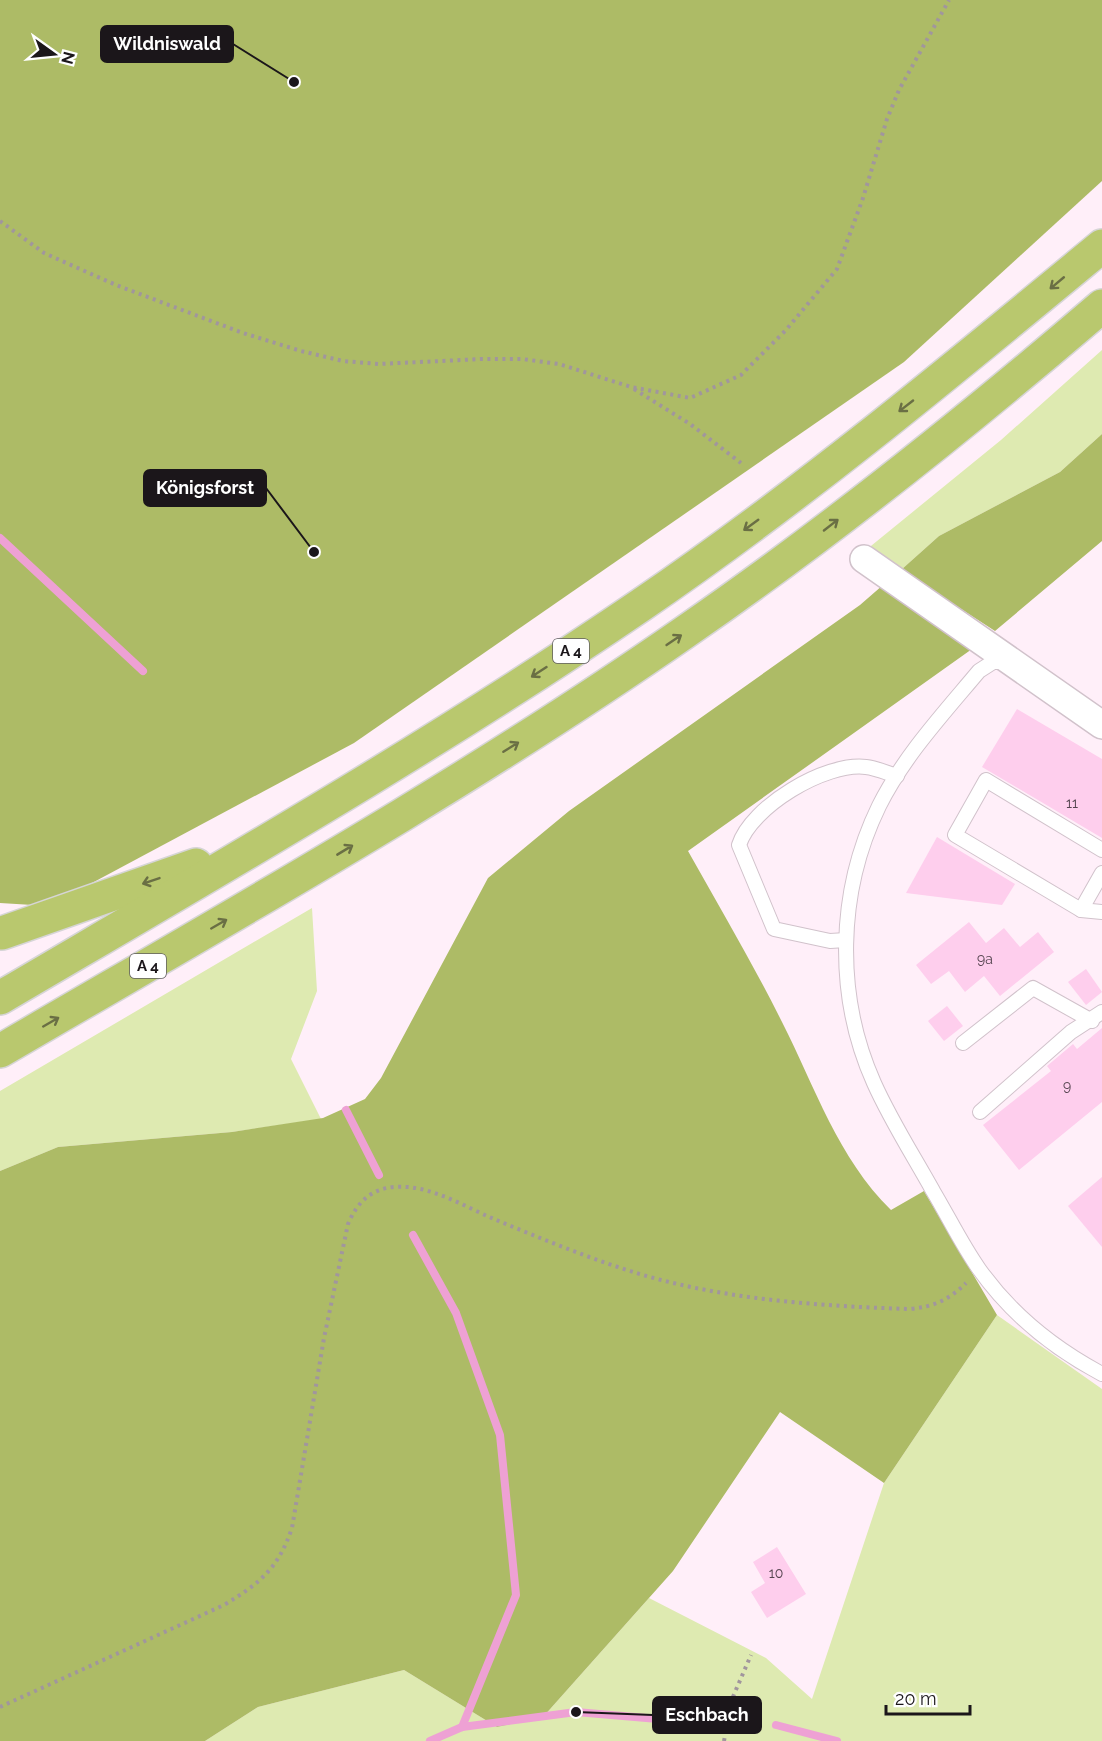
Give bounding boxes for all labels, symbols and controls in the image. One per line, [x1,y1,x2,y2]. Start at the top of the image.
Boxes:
north arrow [24,24,84,84]
callout: Wildniswald [101,26,233,62]
text: Wildniswald [113,33,221,54]
text: N [57,49,79,66]
one-way arrow [1049,277,1065,290]
one-way arrow [898,400,914,413]
callout: Königsforst [144,470,266,506]
text: Königsforst [156,477,254,498]
one-way arrow [823,518,839,531]
one-way arrow [744,519,760,532]
one-way arrow [665,634,681,646]
road number: A 4 [553,639,589,663]
one-way arrow [531,666,548,678]
one-way arrow [502,740,519,752]
house number: 11 [1066,795,1078,811]
one-way arrow [336,843,353,855]
one-way arrow [142,877,161,888]
one-way arrow [210,918,227,930]
house number: 9a [977,951,993,967]
road number: A 4 [130,954,166,978]
one-way arrow [42,1015,59,1027]
house number: 9 [1063,1078,1071,1094]
house number: 10 [769,1565,783,1581]
scale bar [886,1678,970,1716]
text: 20 m [895,1688,937,1709]
callout: Eschbach [653,1697,761,1733]
text: Eschbach [665,1704,749,1725]

